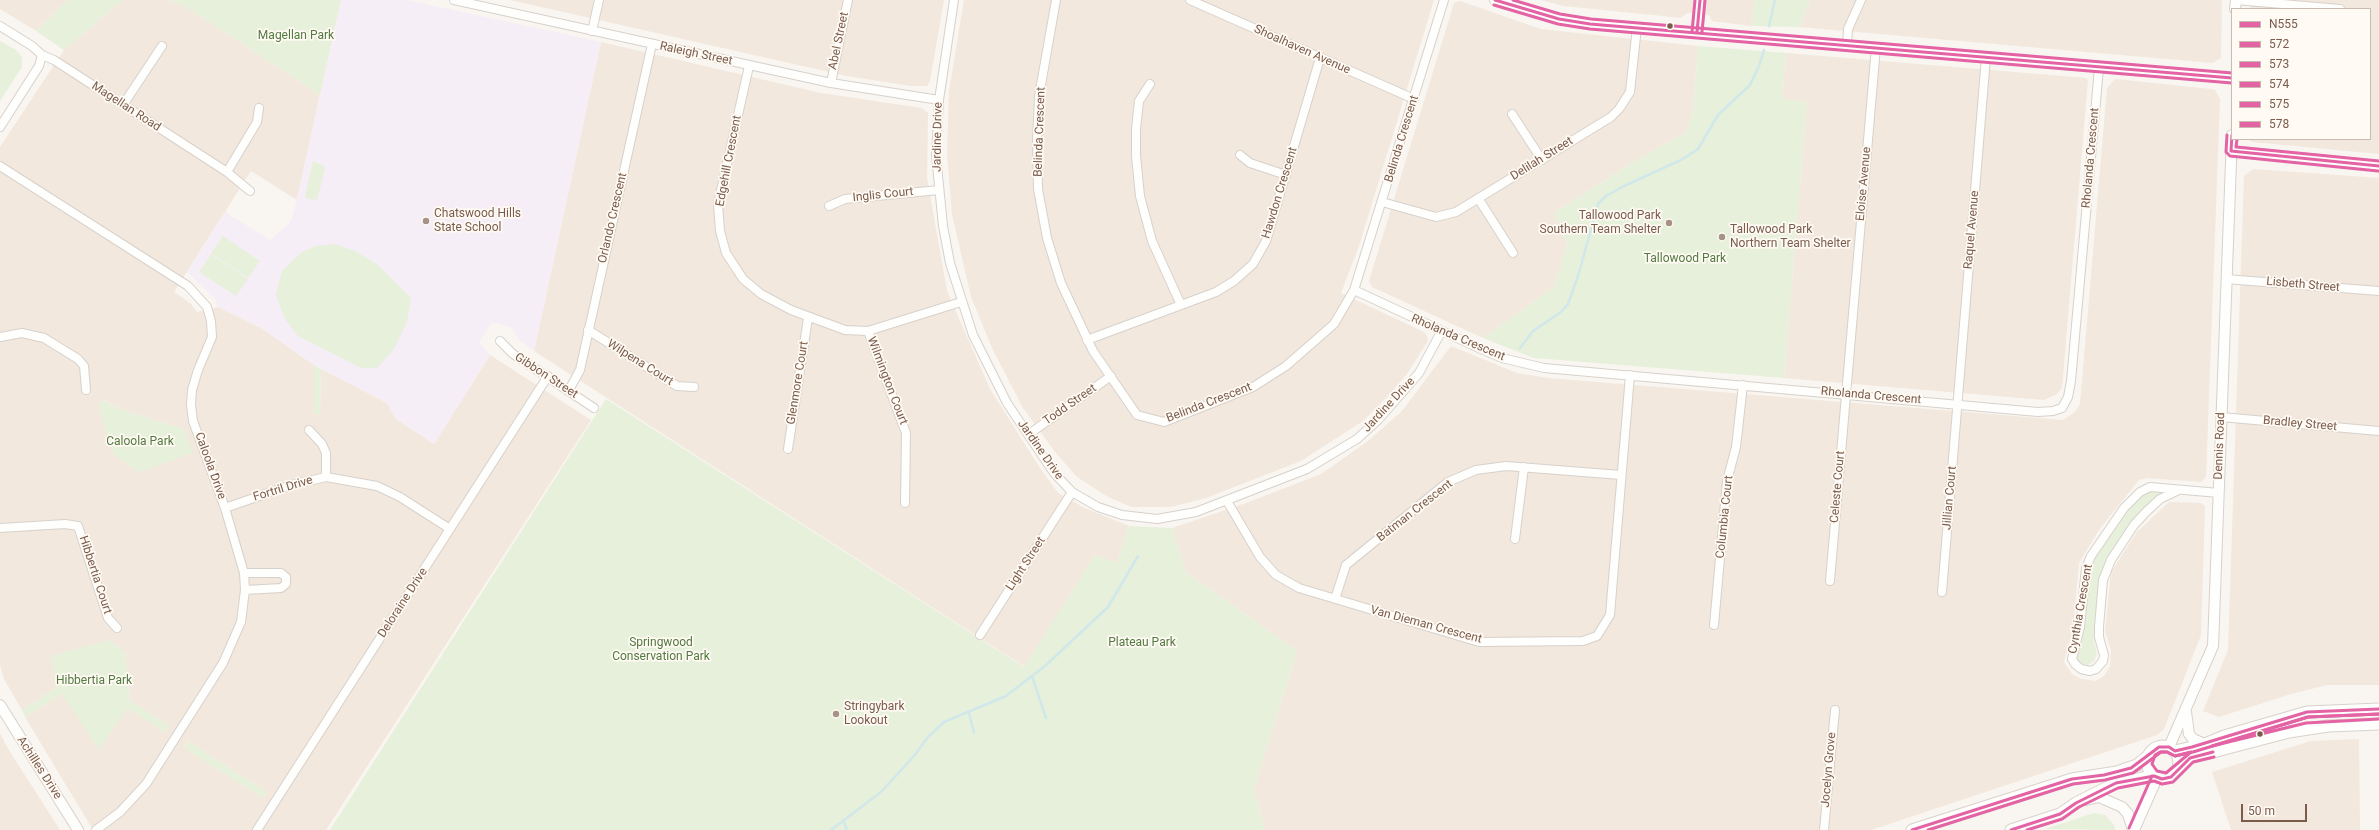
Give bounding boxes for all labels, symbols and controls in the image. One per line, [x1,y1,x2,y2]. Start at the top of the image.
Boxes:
legend [2231,8,2371,140]
street label: Abel Street [826,11,852,71]
text: N555 [2269,17,2298,31]
unlabelled marker [1665,21,1675,31]
street label: Shoalhaven Avenue [1252,22,1352,78]
park label: Magellan Park [258,29,334,43]
text: 572 [2269,37,2289,51]
street label: Raleigh Street [658,39,734,69]
text: 573 [2269,57,2289,71]
text: 574 [2269,77,2289,91]
street label: Magellan Road [89,79,163,135]
street label: Belinda Crescent [1031,87,1049,177]
street label: Belinda Crescent [1382,94,1422,184]
text: 575 [2269,97,2289,111]
street label: Jardine Drive [930,102,946,172]
street label: Rholanda Crescent [2079,107,2103,209]
street label: Edgehill Crescent [713,114,745,208]
text: 578 [2269,117,2289,131]
street label: Delilah Street [1508,134,1576,184]
street label: Hawdon Crescent [1259,146,1301,240]
street label: Eloise Avenue [1854,146,1874,222]
street label: Orlando Crescent [596,171,630,265]
street label: Inglis Court [852,185,914,205]
street label: Raquel Avenue [1961,190,1983,270]
place label: Chatswood Hills State School [434,207,521,235]
place label: Tallowood Park Southern Team Shelter [1540,209,1661,237]
marker: Chatswood Hills State School [421,216,431,226]
marker: Tallowood Park Southern Team Shelter [1664,218,1674,228]
place label: Tallowood Park Northern Team Shelter [1730,223,1851,251]
marker: Tallowood Park Northern Team Shelter [1717,232,1727,242]
park label: Tallowood Park [1644,252,1726,266]
street label: Lisbeth Street [2266,275,2340,295]
street label: Rholanda Crescent [1409,312,1507,364]
street label: Wilmington Court [864,335,910,427]
street label: Wilpena Court [604,337,676,389]
street label: Glenmore Court [784,340,812,426]
street label: Gibbon Street [512,350,580,402]
street label: Jardine Drive [1360,375,1418,435]
street label: Belinda Crescent [1164,380,1254,426]
street label: Todd Street [1041,381,1099,429]
street label: Rholanda Crescent [1820,384,1922,408]
street label: Dennis Road [2212,412,2228,480]
street label: Bradley Street [2262,414,2338,434]
street label: Jardine Drive [1014,417,1066,483]
street label: Caloola Drive [191,430,229,502]
park label: Caloola Park [106,435,174,449]
street label: Celeste Court [1828,450,1848,524]
street label: Jillian Court [1940,466,1960,530]
street label: Fortril Drive [251,473,315,505]
street label: Columbia Court [1713,475,1737,559]
street label: Batman Crescent [1374,477,1456,545]
street label: Hibbertia Court [76,534,114,616]
street label: Light Street [1003,534,1049,594]
street label: Cynthia Crescent [2066,563,2096,655]
street label: Deloraine Drive [375,565,431,641]
street label: Van Dieman Crescent [1369,603,1483,647]
park label: Springwood Conservation Park [612,636,710,664]
park label: Plateau Park [1108,636,1176,650]
park label: Hibbertia Park [56,674,132,688]
place label: Stringybark Lookout [844,700,904,728]
marker: Stringybark Lookout [831,709,841,719]
unlabelled marker [2255,729,2265,739]
street label: Jocelyn Grove [1819,732,1839,808]
street label: Achilles Drive [13,734,65,802]
scale bar [2243,796,2309,822]
text: 50 m [2248,804,2275,818]

